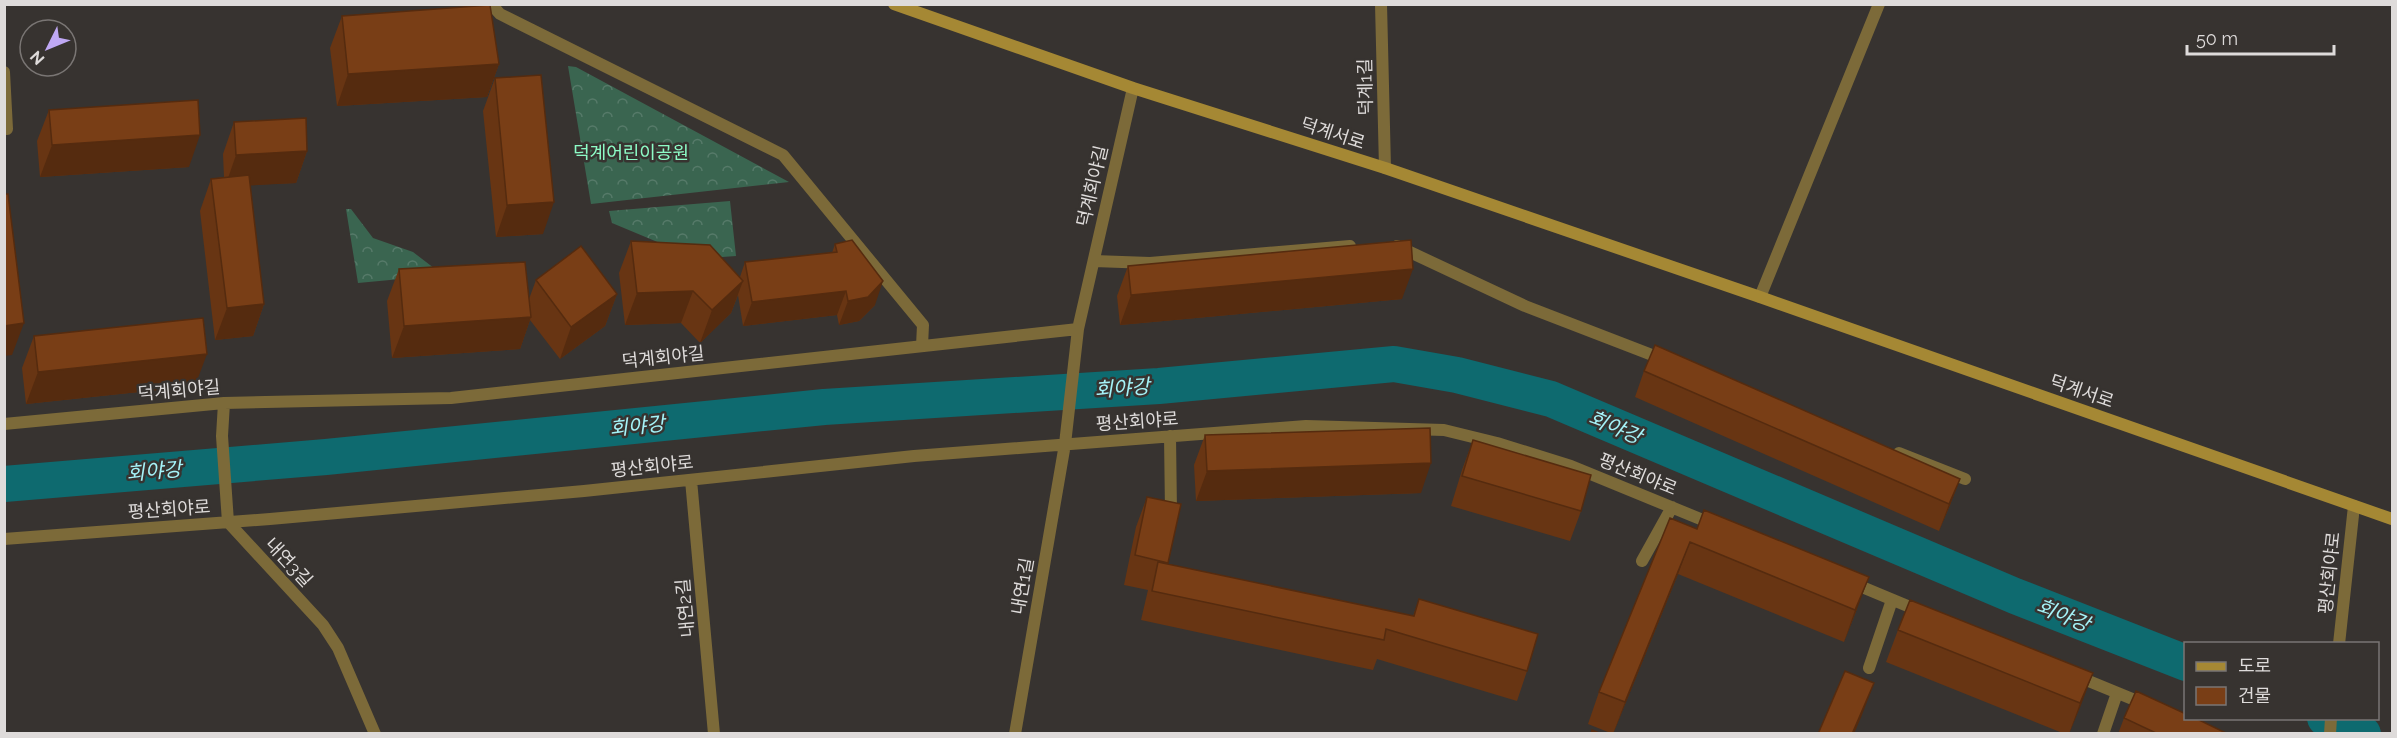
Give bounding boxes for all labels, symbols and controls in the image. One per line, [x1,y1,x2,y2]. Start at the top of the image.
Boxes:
north arrow [18,18,78,78]
scale bar [2187,18,2334,56]
text: 50 m [2196,28,2238,49]
text: N [26,47,49,69]
street label: 덕계1길 [1354,58,1376,116]
street label: 덕계서로 [1298,113,1368,153]
park label: 덕계어린이공원 [573,142,689,163]
street label: 덕계회야길 [1072,143,1112,229]
street label: 덕계회야길 [621,342,705,372]
street label: 덕계서로 [2047,370,2117,412]
water label: 회야강 [1094,374,1153,402]
street label: 덕계회야길 [137,376,221,404]
water label: 회야강 [1585,405,1647,450]
street label: 평산회야로 [1095,408,1179,434]
water label: 회야강 [608,411,668,441]
street label: 평산회야로 [1596,449,1680,499]
street label: 평산회야로 [610,451,694,481]
water label: 회야강 [125,456,185,485]
street label: 평산회야로 [127,496,211,522]
street label: 평산회야로 [2314,531,2344,615]
street label: 내연3길 [261,533,317,591]
street label: 내연1길 [1007,556,1037,616]
street label: 내연2길 [672,578,698,638]
water label: 회야강 [2033,594,2095,637]
legend [2184,642,2379,720]
text: 도로 [2238,655,2271,676]
text: 건물 [2238,685,2271,706]

